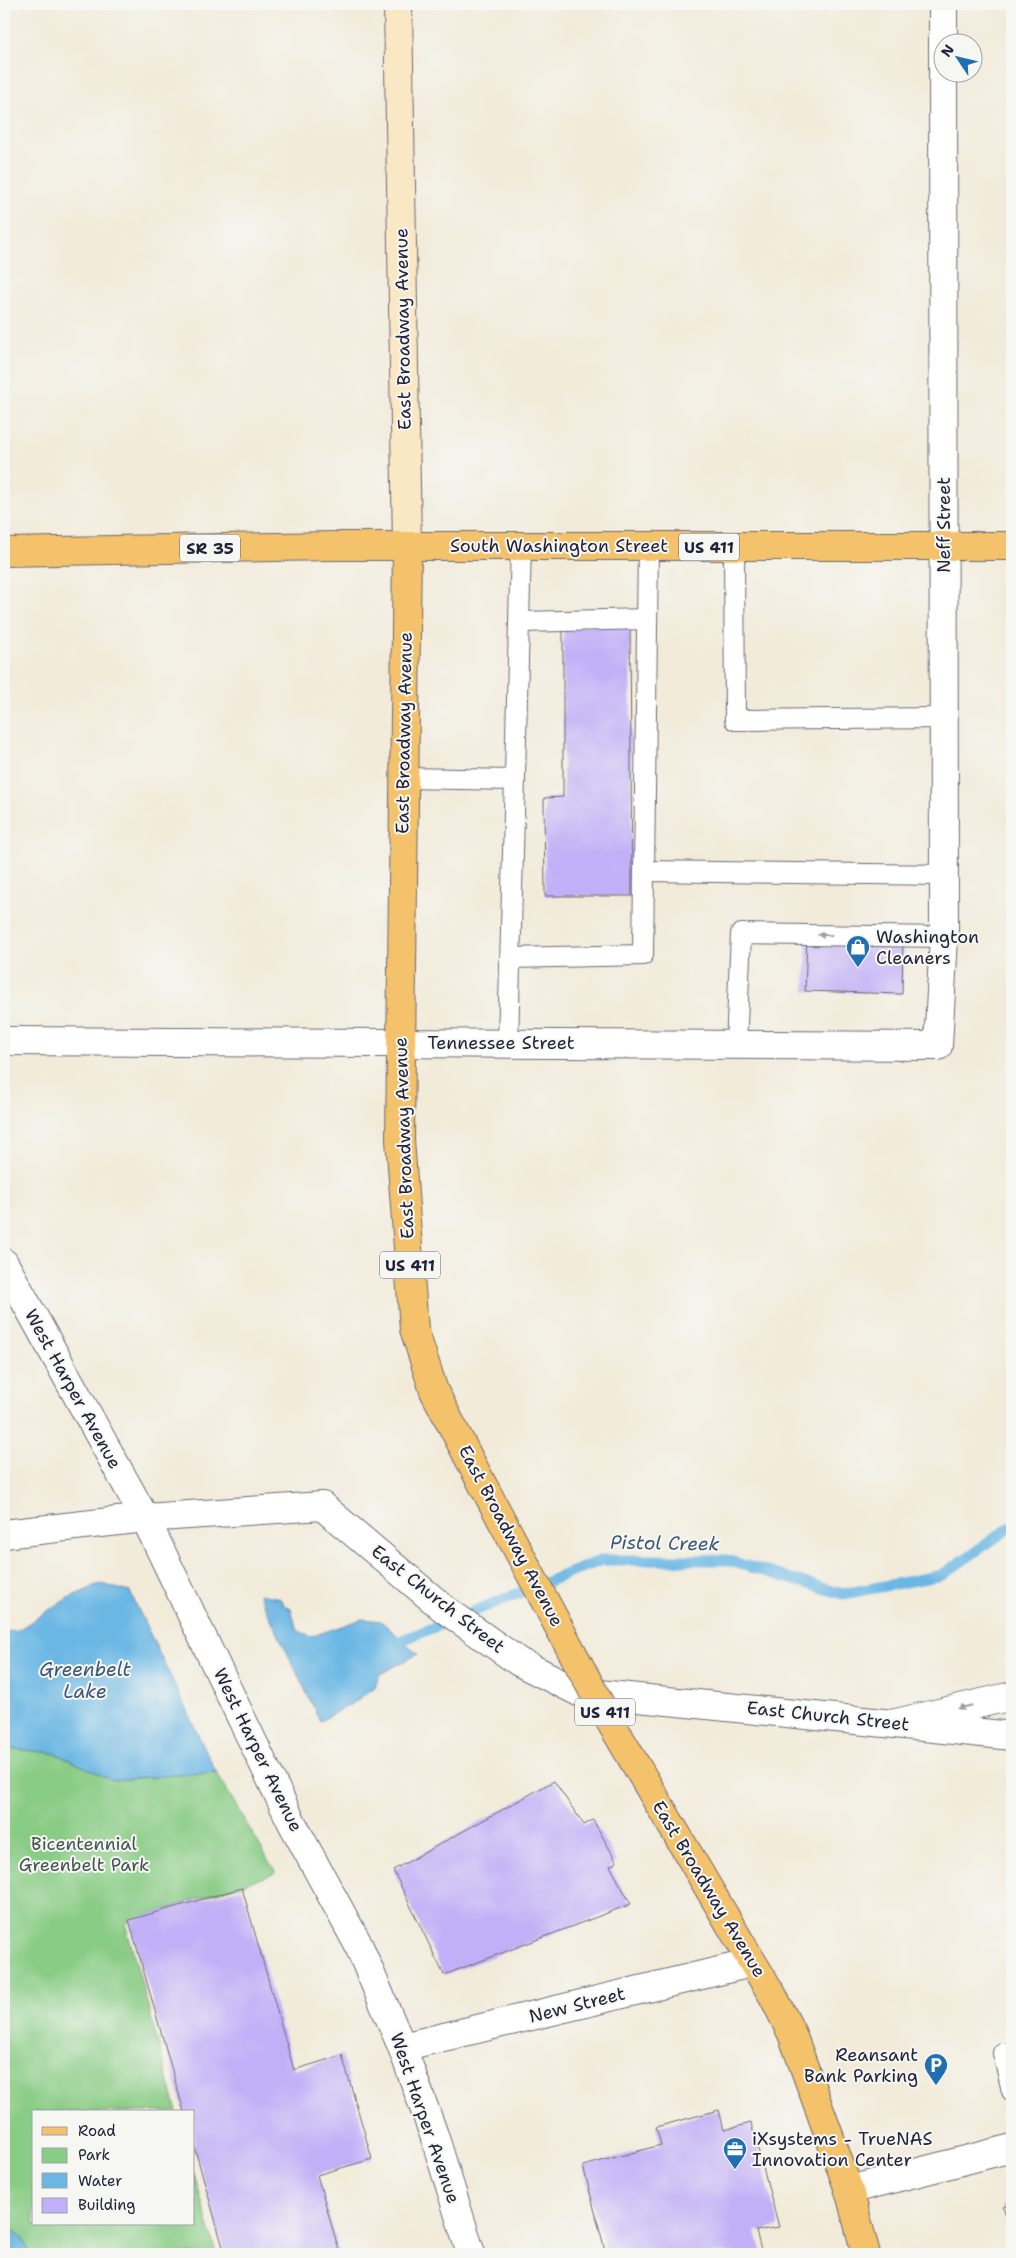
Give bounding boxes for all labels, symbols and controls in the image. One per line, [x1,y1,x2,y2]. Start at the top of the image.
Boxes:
north arrow [934,32,984,82]
text: N [937,41,958,60]
street label: East Broadway Avenue [389,228,417,430]
street label: Neff Street [932,477,956,573]
road number: SR 35 [180,534,240,562]
street label: South Washington Street [450,534,668,558]
road number: US 411 [679,534,739,560]
street label: East Broadway Avenue [390,632,418,834]
place label: Washington Cleaners [876,925,979,970]
one-way arrow [817,931,833,939]
shop icon: Washington Cleaners [845,934,871,968]
street label: Tennessee Street [427,1031,575,1055]
street label: East Broadway Avenue [388,1037,420,1239]
road number: US 411 [380,1252,440,1278]
street label: West Harper Avenue [19,1305,127,1473]
street label: East Broadway Avenue [453,1441,569,1631]
water label: Pistol Creek [610,1530,720,1556]
street label: East Church Street [366,1539,510,1659]
water label: Greenbelt Lake [39,1657,131,1704]
street label: West Harper Avenue [208,1664,308,1836]
street label: East Church Street [746,1696,911,1736]
road number: US 411 [575,1698,635,1725]
one-way arrow [957,1703,972,1711]
street label: East Broadway Avenue [647,1796,771,1982]
park label: Bicentennial Greenbelt Park [19,1832,149,1877]
street label: New Street [526,1981,628,2029]
street label: West Harper Avenue [384,2029,466,2207]
place label: Reansant Bank Parking [804,2043,918,2088]
parking icon: Reansant Bank Parking [923,2052,949,2086]
legend [32,2110,195,2226]
text: Road [78,2121,116,2141]
place label: iXsystems - TrueNAS Innovation Center [752,2127,932,2172]
office icon: iXsystems - TrueNAS Innovation Center [722,2136,748,2170]
text: Park [78,2145,110,2165]
text: Water [78,2171,122,2191]
text: Building [78,2195,135,2215]

